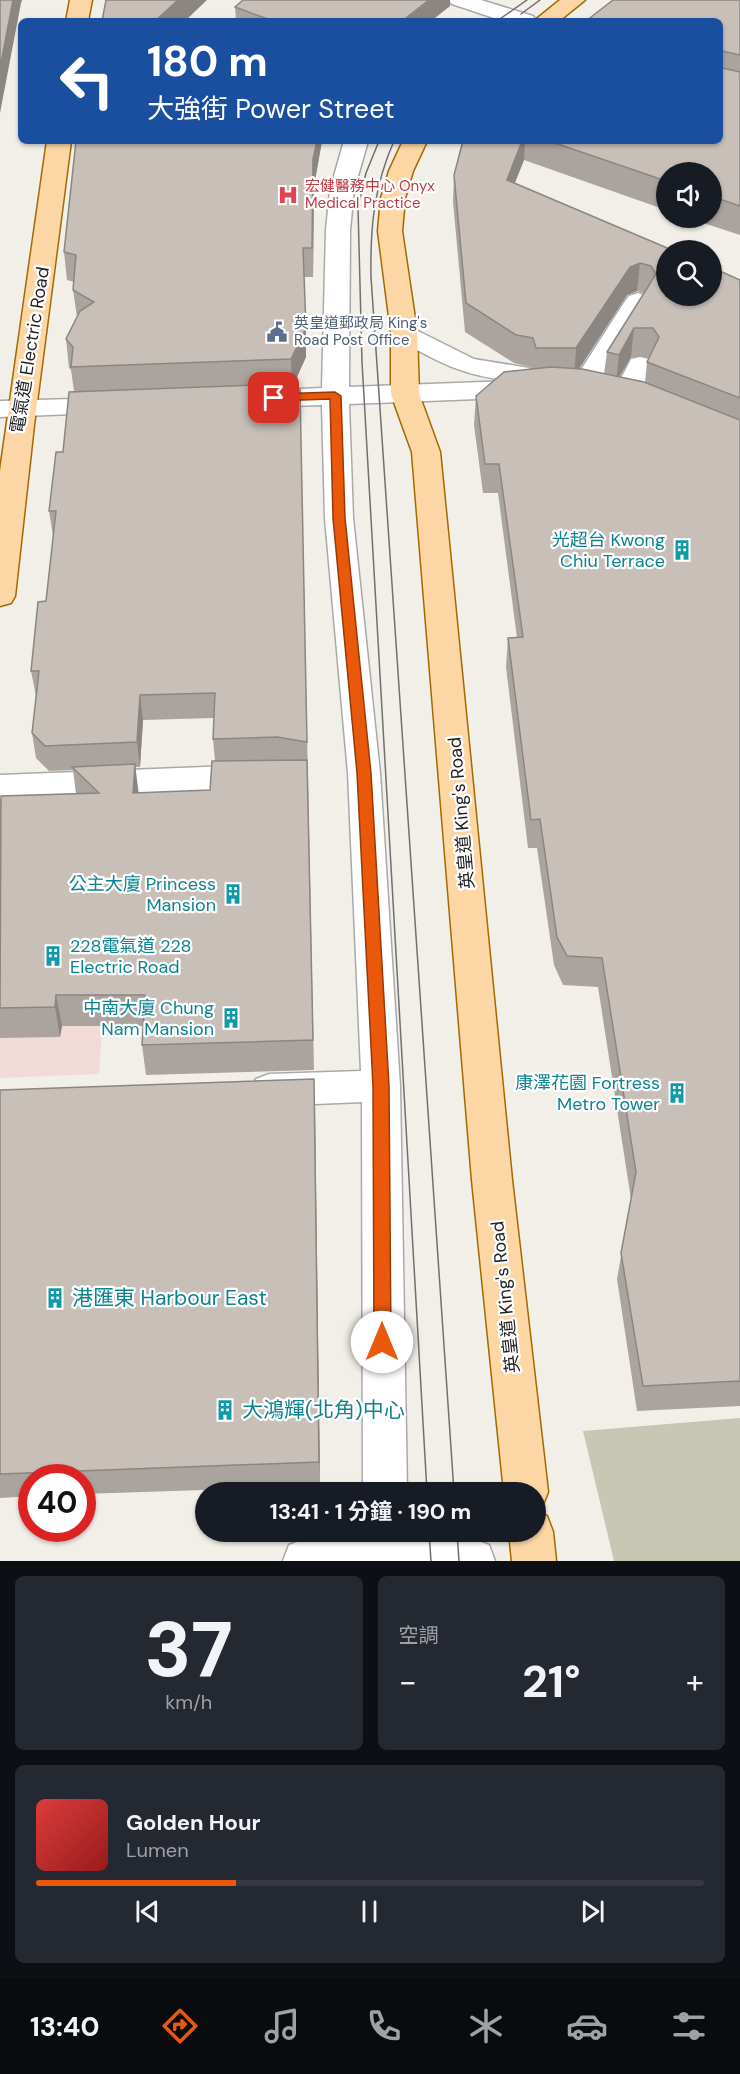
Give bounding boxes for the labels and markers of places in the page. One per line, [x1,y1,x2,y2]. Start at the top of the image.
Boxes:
place label: 宏健醫務中心 Onyx Medical Practice [305,176,435,213]
hospital icon: 宏健醫務中心 Onyx Medical Practice [276,183,300,207]
place label: 英皇道郵政局 King's Road Post Office [294,313,427,350]
public building icon: 英皇道郵政局 King's Road Post Office [265,320,289,344]
pin [248,372,299,423]
place label: 光超台 Kwong Chiu Terrace [552,528,665,573]
building icon: 光超台 Kwong Chiu Terrace [670,538,694,562]
place label: 公主大廈 Princess Mansion [69,872,216,917]
building icon: 公主大廈 Princess Mansion [221,882,245,906]
place label: 228電氣道 228 Electric Road [70,934,192,979]
building icon: 228電氣道 228 Electric Road [41,944,65,968]
place label: 中南大廈 Chung Nam Mansion [83,996,214,1041]
building icon: 中南大廈 Chung Nam Mansion [219,1006,243,1030]
place label: 康澤花園 Fortress Metro Tower [515,1071,660,1116]
building icon: 康澤花園 Fortress Metro Tower [665,1081,689,1105]
place label: 港匯東 Harbour East [72,1284,267,1312]
building icon: 港匯東 Harbour East [43,1286,67,1310]
place label: 大鴻輝(北角)中心 [242,1396,405,1424]
building icon: 大鴻輝(北角)中心 [213,1398,237,1422]

